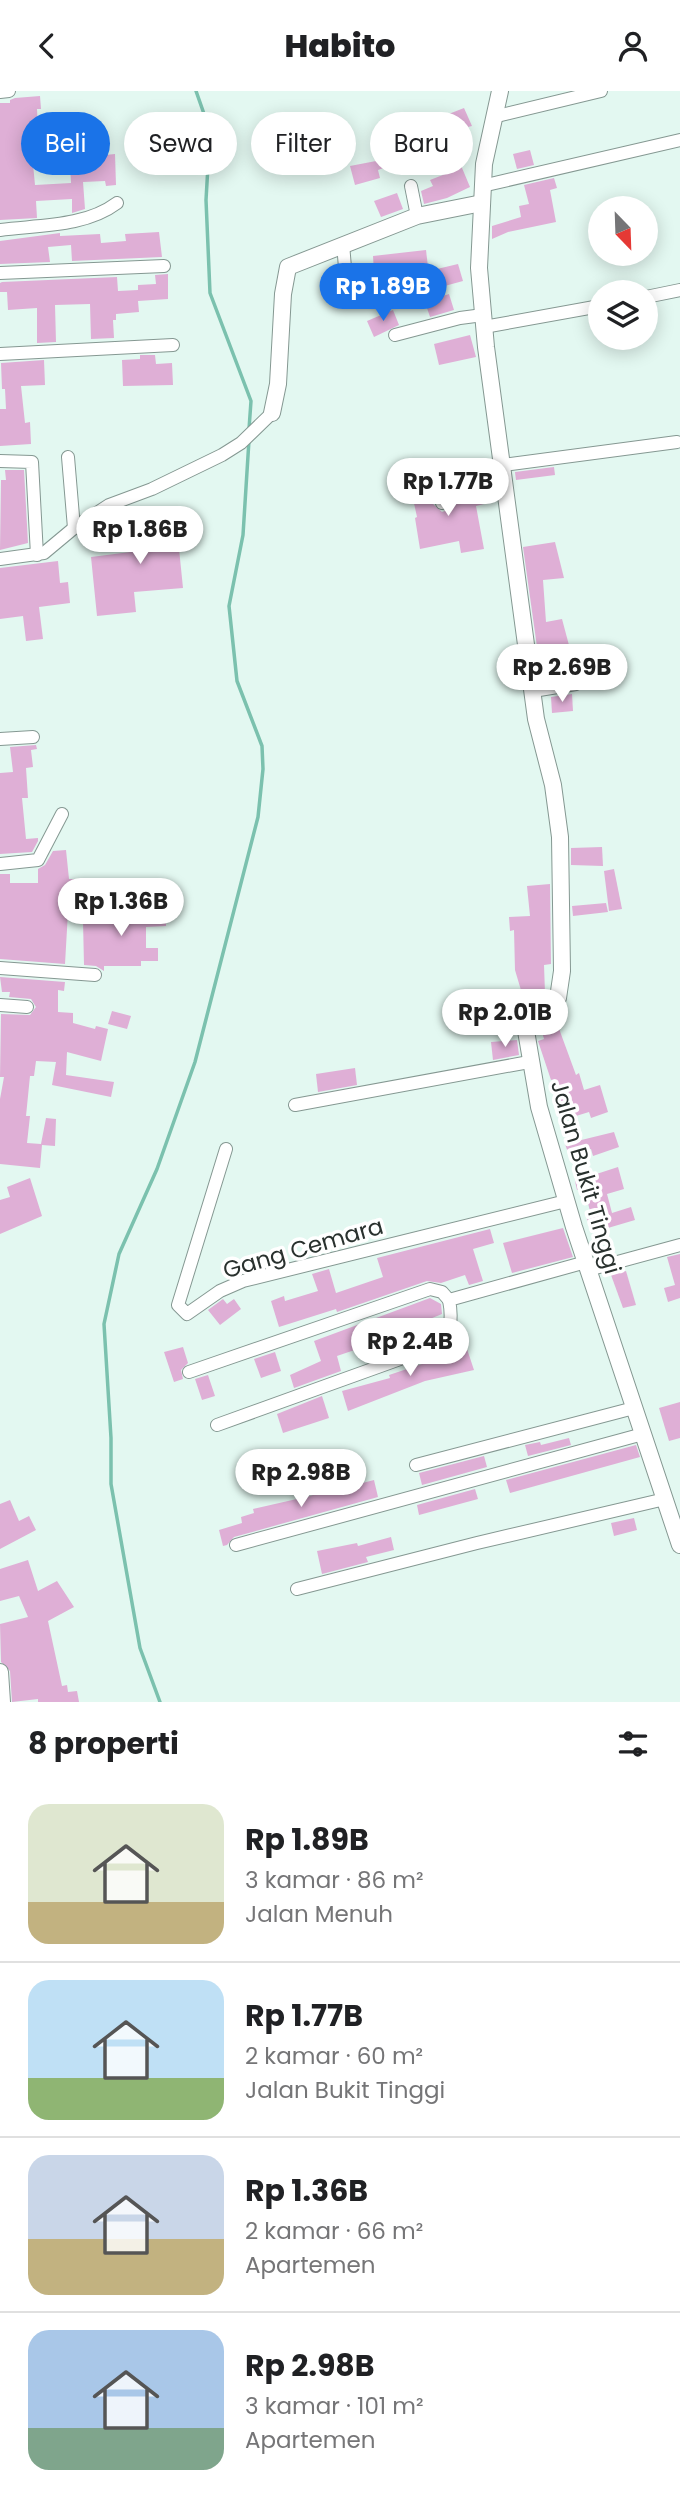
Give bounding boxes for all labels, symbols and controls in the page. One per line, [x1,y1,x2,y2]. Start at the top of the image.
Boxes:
text: Habito [285,23,395,68]
icon: back [28,27,66,65]
icon: person [614,27,652,65]
chip: Beli [21,112,110,175]
chip: Sewa [124,112,237,175]
chip: Filter [251,112,356,175]
chip: Baru [370,112,473,175]
north arrow [588,196,658,266]
map controls [588,196,658,350]
pin: Rp 1.89B [311,264,455,323]
text: Rp 1.89B [336,270,430,302]
button: layers [588,280,658,350]
pin: Rp 1.77B [376,459,520,518]
text: Rp 1.77B [403,465,493,497]
pin: Rp 1.86B [68,507,212,566]
text: Rp 1.86B [92,513,188,545]
pin: Rp 2.69B [490,645,634,704]
text: Rp 2.69B [512,651,612,683]
pin: Rp 1.36B [49,879,193,938]
text: Rp 1.36B [74,885,168,917]
pin: Rp 2.01B [433,989,577,1049]
text: Rp 2.01B [458,996,552,1028]
street label: Jalan Bukit Tinggi [543,1076,629,1278]
street label: Gang Cemara [219,1210,387,1286]
pin: Rp 2.4B [345,1319,475,1378]
text: Rp 2.4B [367,1325,453,1357]
pin: Rp 2.98B [229,1449,373,1509]
text: Rp 2.98B [251,1456,351,1488]
text: 8 properti [28,1722,179,1765]
icon: filters [614,1725,652,1763]
text: Rp 1.89B [245,1818,369,1861]
icon: home [84,1832,168,1916]
text: 3 kamar · 86 m² [245,1864,424,1896]
text: Jalan Menuh [245,1898,393,1930]
text: Rp 1.77B [245,1994,363,2037]
icon: home [84,2008,168,2092]
text: 2 kamar · 60 m² [245,2040,423,2072]
text: Jalan Bukit Tinggi [245,2074,445,2106]
text: Rp 1.36B [245,2169,368,2212]
icon: home [84,2183,168,2267]
text: 2 kamar · 66 m² [245,2215,423,2247]
text: Apartemen [245,2249,375,2281]
text: Rp 2.98B [245,2344,375,2387]
icon: home [84,2358,168,2442]
text: 3 kamar · 101 m² [245,2390,424,2422]
text: Apartemen [245,2424,375,2456]

